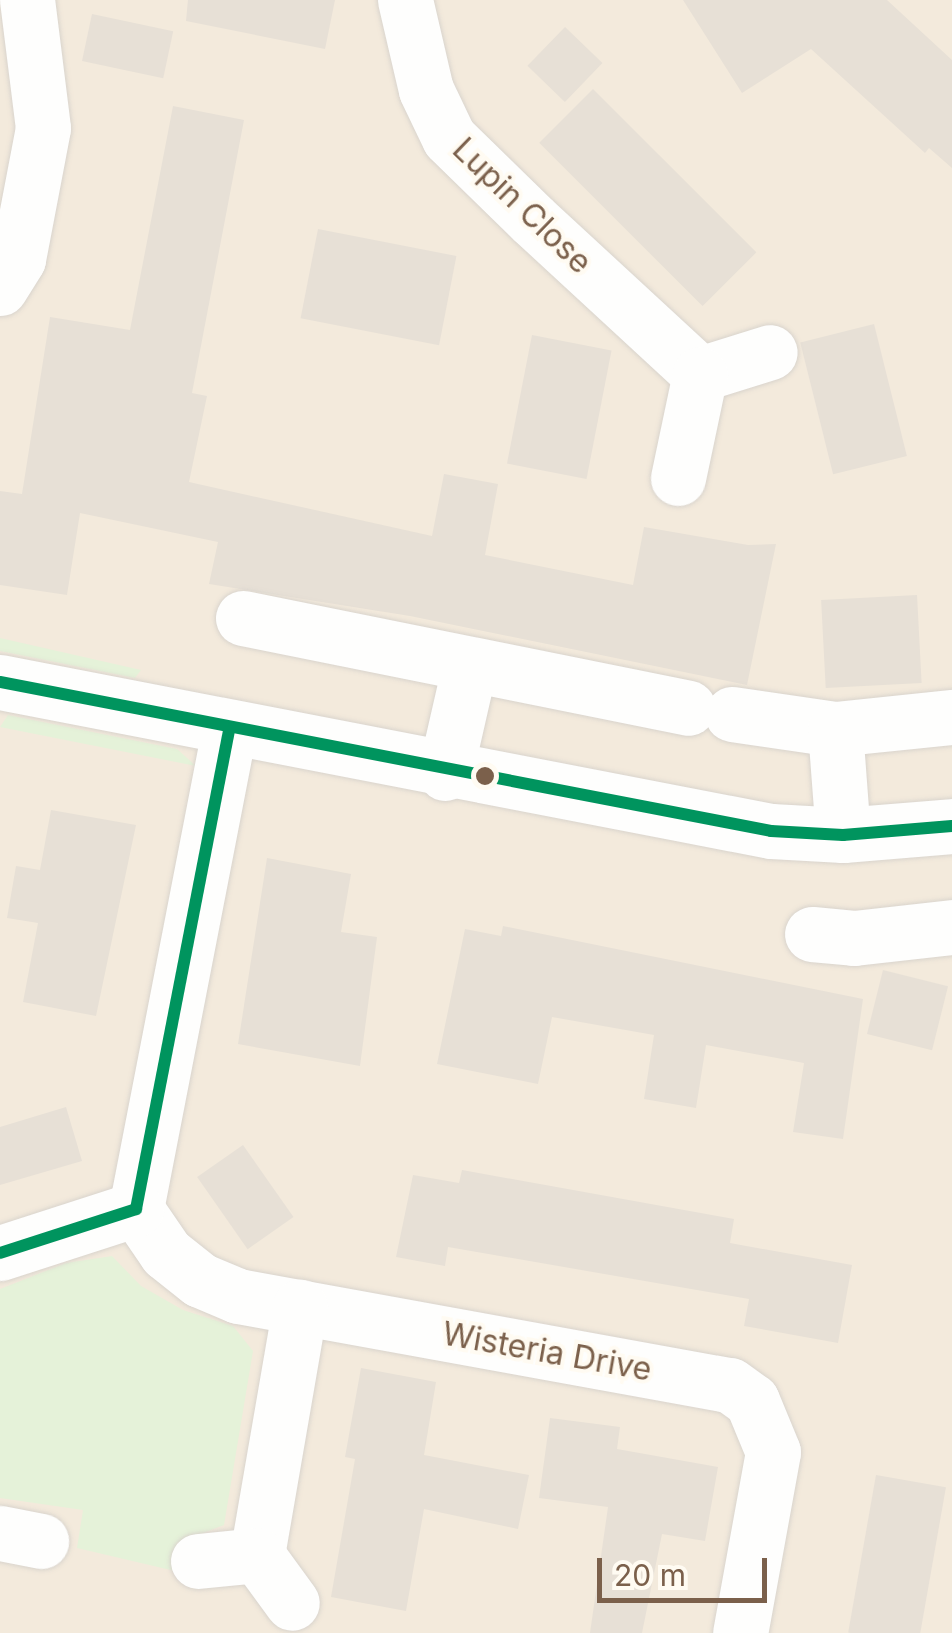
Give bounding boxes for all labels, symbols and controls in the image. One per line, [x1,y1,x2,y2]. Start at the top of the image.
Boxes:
street label: Lupin Close [445,130,599,282]
unlabelled marker [475,766,495,786]
street label: Wisteria Drive [439,1315,655,1389]
scale bar [602,1538,772,1600]
text: 20 m [614,1557,686,1593]

